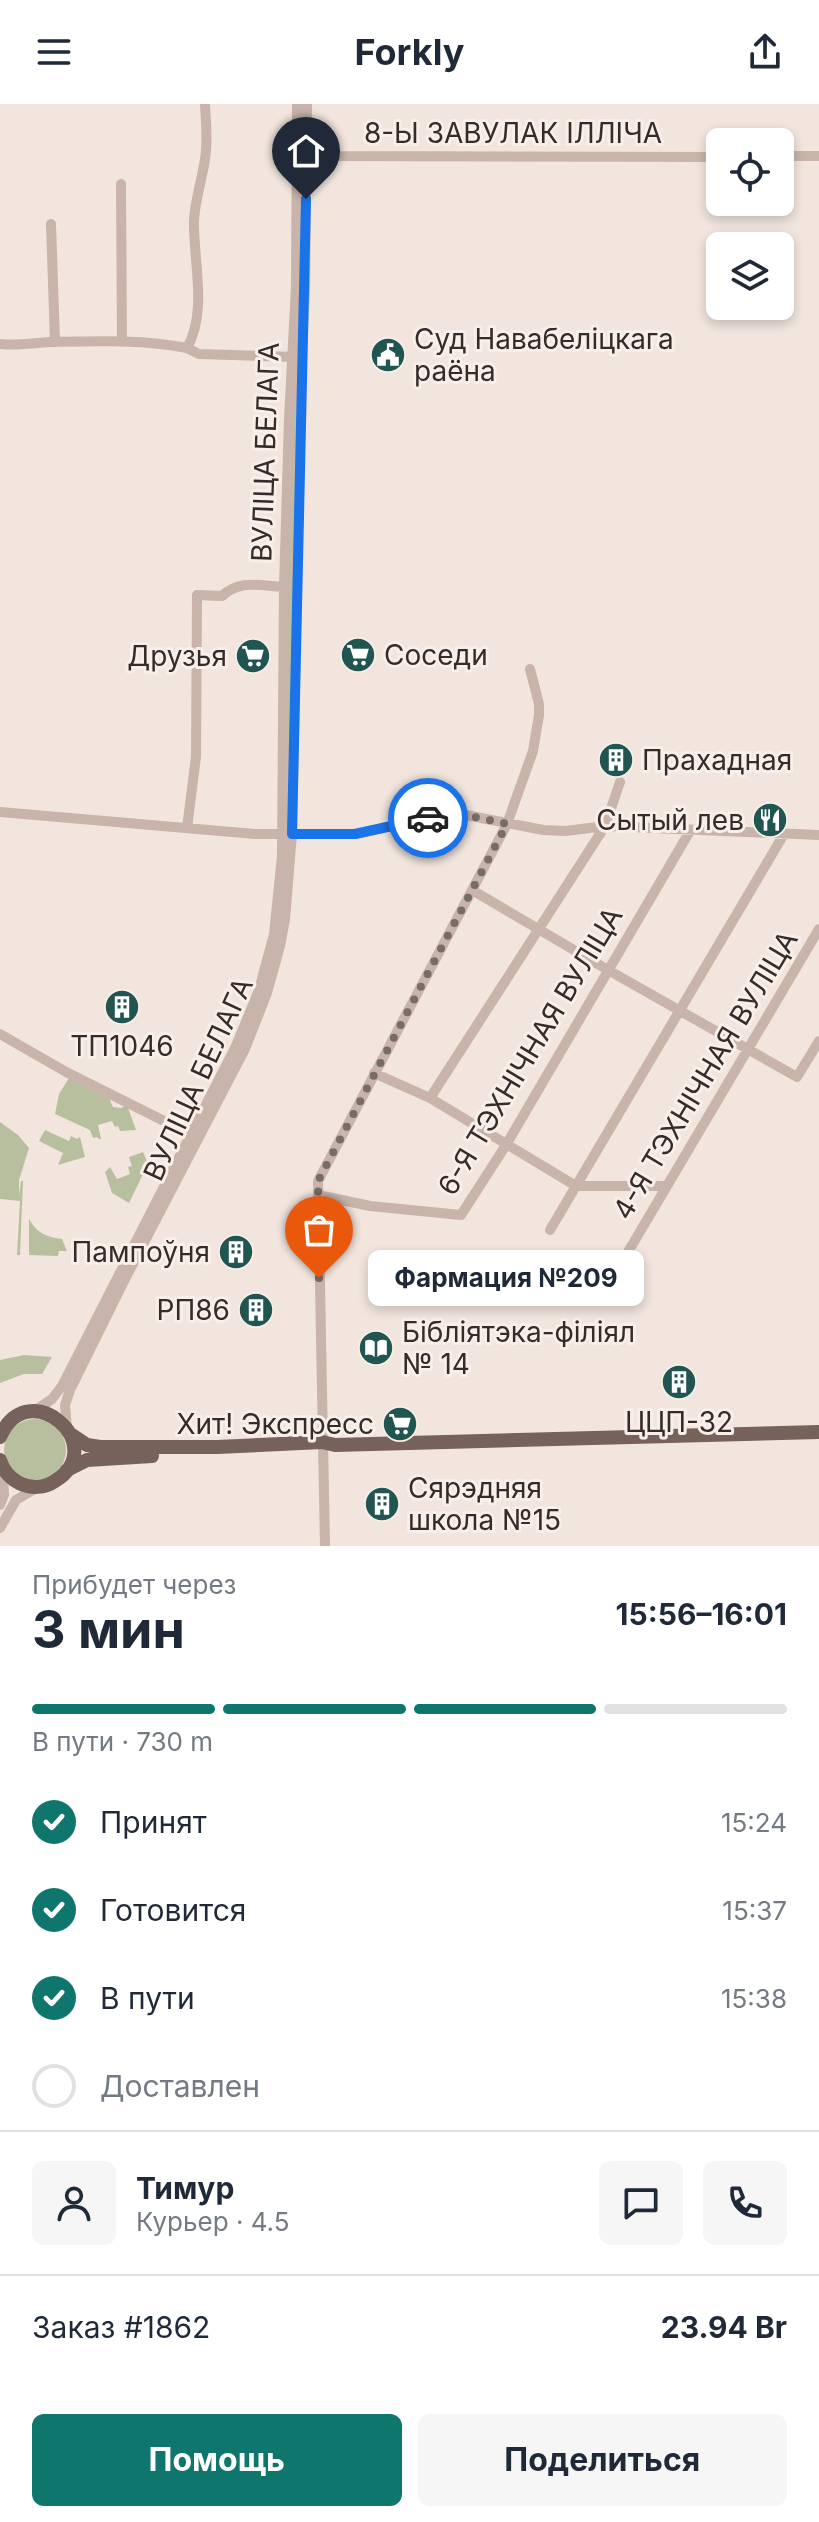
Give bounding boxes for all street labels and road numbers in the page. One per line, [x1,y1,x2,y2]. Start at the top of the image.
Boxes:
street label: 8-Ы ЗАВУЛАК ІЛЛІЧА [364,116,662,150]
street label: ВУЛІЦА БЕЛАГА [244,341,286,563]
street label: 6-Я ТЭХНІЧНАЯ ВУЛІЦА [430,901,630,1201]
street label: 4-Я ТЭХНІЧНАЯ ВУЛІЦА [605,925,805,1225]
street label: ВУЛІЦА БЕЛАГА [136,972,260,1186]

